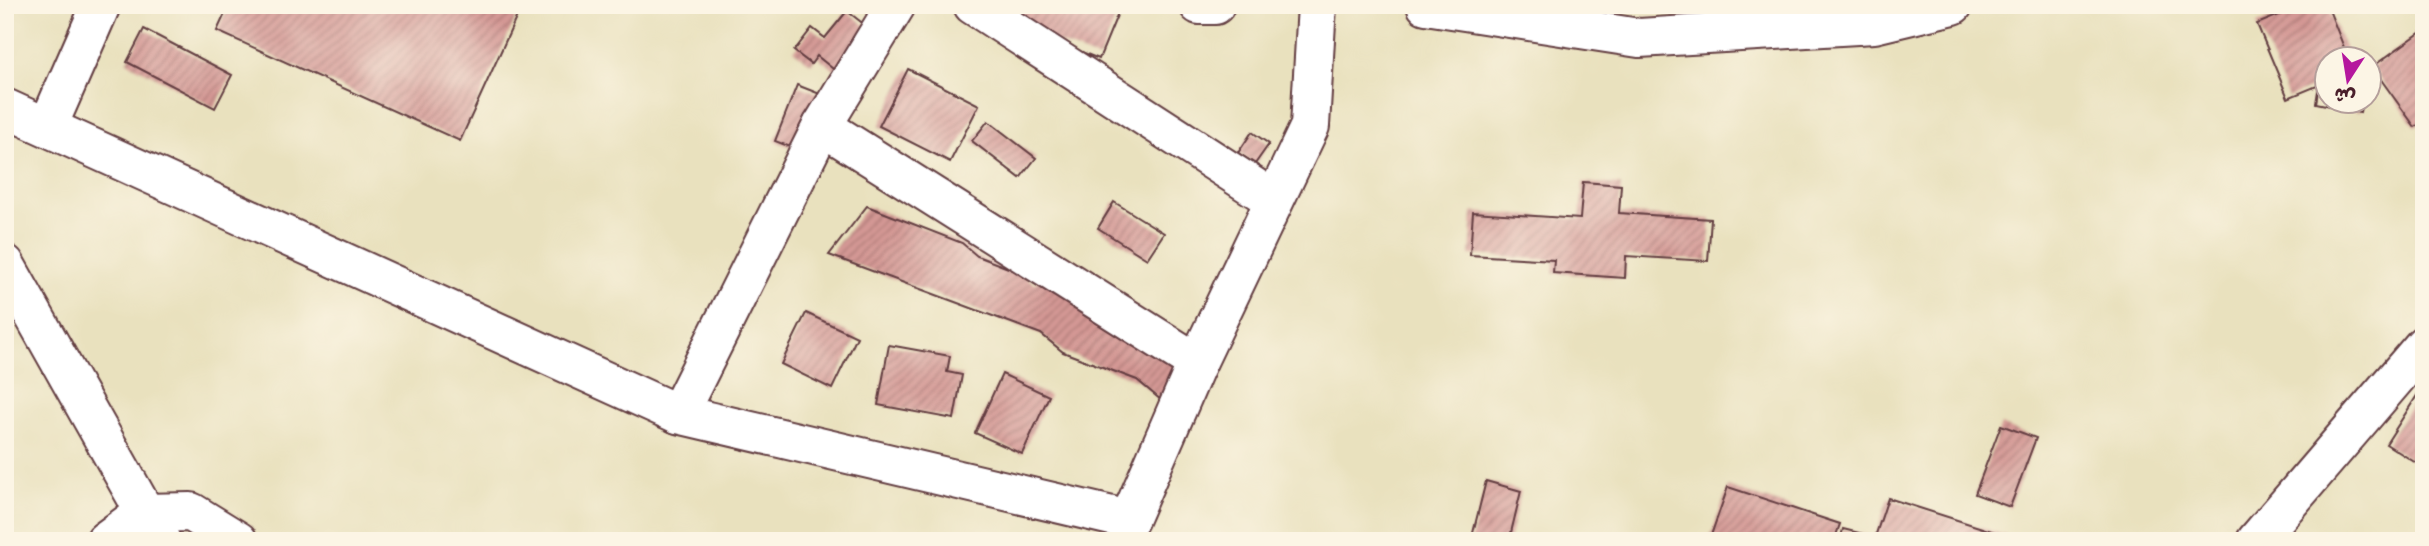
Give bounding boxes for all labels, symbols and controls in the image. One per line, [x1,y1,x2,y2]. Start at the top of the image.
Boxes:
north arrow [2314,46,2384,116]
text: ش [2332,83,2357,111]

